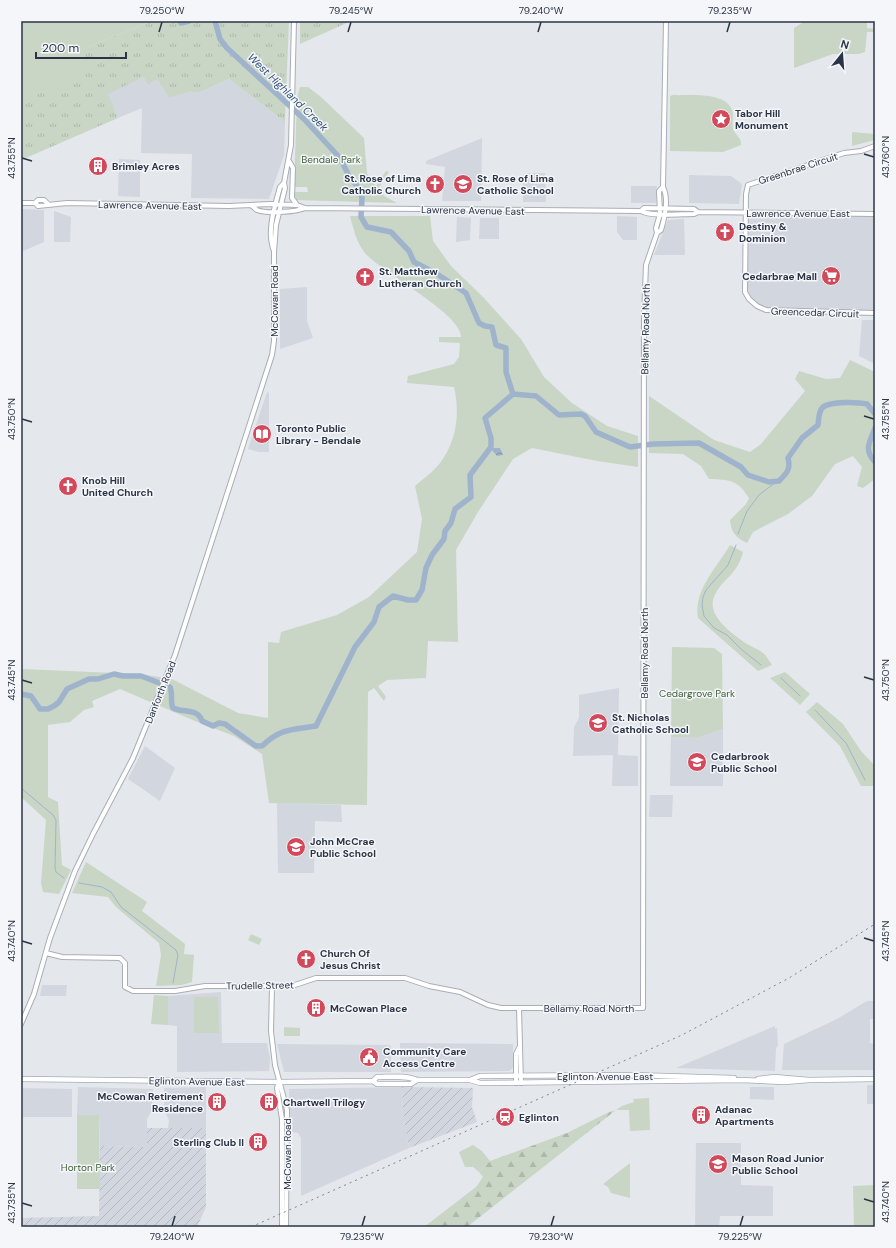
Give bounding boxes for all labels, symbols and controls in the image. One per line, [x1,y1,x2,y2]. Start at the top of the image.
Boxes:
text: 79.250°W [140,4,185,17]
text: 79.245°W [329,4,373,17]
text: 79.240°W [519,4,564,17]
text: 79.235°W [708,4,752,17]
scale bar [36,34,126,60]
north arrow [822,34,862,74]
text: N [839,37,851,52]
text: 200 m [42,40,79,56]
water label: West Highland Creek [245,50,331,134]
place label: Tabor Hill Monument [735,107,788,132]
place icon: Tabor Hill Monument [710,108,732,130]
text: 43.760°N [879,136,892,178]
text: 43.755°N [5,137,18,179]
street label: Greenbrae Circuit [757,149,840,187]
park label: Bendale Park [301,153,361,166]
building icon: Brimley Acres [87,155,109,177]
place label: Brimley Acres [112,160,180,173]
place label: St. Rose of Lima Catholic Church [341,172,421,197]
place label: St. Rose of Lima Catholic School [477,172,554,197]
church icon: St. Rose of Lima Catholic Church [424,173,446,195]
school or university icon: St. Rose of Lima Catholic School [452,173,474,195]
street label: Lawrence Avenue East [98,198,202,213]
street label: Lawrence Avenue East [421,203,525,218]
street label: Lawrence Avenue East [746,207,850,220]
place label: Destiny & Dominion [739,220,787,245]
church icon: Destiny & Dominion [714,221,736,243]
street label: McCowan Road [268,265,281,337]
place label: St. Matthew Lutheran Church [379,265,462,290]
supermarket icon: Cedarbrae Mall [820,265,842,287]
church icon: St. Matthew Lutheran Church [354,266,376,288]
place label: Cedarbrae Mall [742,270,817,283]
street label: Bellamy Road North [638,283,653,374]
street label: Greencedar Circuit [771,304,860,321]
text: 43.750°N [5,398,18,440]
text: 43.755°N [879,398,892,440]
place label: Toronto Public Library - Bendale [276,422,361,447]
library icon: Toronto Public Library - Bendale [251,423,273,445]
place label: Knob Hill United Church [82,474,153,499]
church icon: Knob Hill United Church [57,475,79,497]
street label: Bellamy Road North [638,607,651,698]
text: 43.745°N [5,659,18,700]
street label: Danforth Road [142,659,179,725]
text: 43.750°N [879,659,892,701]
park label: Cedargrove Park [659,687,735,700]
place label: St. Nicholas Catholic School [612,711,689,736]
school or university icon: St. Nicholas Catholic School [587,712,609,734]
place label: Cedarbrook Public School [711,750,777,775]
school or university icon: Cedarbrook Public School [686,751,708,773]
place label: John McCrae Public School [310,835,376,860]
school or university icon: John McCrae Public School [285,836,307,858]
text: 43.740°N [5,920,18,962]
text: 43.745°N [879,920,892,961]
place label: Church Of Jesus Christ [320,947,380,972]
church icon: Church Of Jesus Christ [295,948,317,970]
street label: Trudelle Street [226,978,294,993]
building icon: McCowan Place [305,997,327,1019]
place label: McCowan Place [330,1002,407,1015]
street label: Bellamy Road North [544,1002,635,1015]
place label: Community Care Access Centre [383,1045,466,1070]
public building icon: Community Care Access Centre [358,1046,380,1068]
street label: Eglinton Avenue East [557,1070,653,1083]
street label: Eglinton Avenue East [149,1074,245,1089]
place label: McCowan Retirement Residence [97,1090,203,1115]
building icon: McCowan Retirement Residence [206,1091,228,1113]
building icon: Chartwell Trilogy [258,1091,280,1113]
place label: Chartwell Trilogy [283,1096,365,1109]
place label: Adanac Apartments [715,1103,774,1128]
building icon: Adanac Apartments [690,1104,712,1126]
station icon: Eglinton [494,1106,516,1128]
place label: Eglinton [519,1111,559,1124]
street label: McCowan Road [281,1118,294,1190]
building icon: Sterling Club II [247,1131,269,1153]
place label: Sterling Club II [173,1136,244,1149]
place label: Mason Road Junior Public School [732,1152,824,1177]
school or university icon: Mason Road Junior Public School [707,1153,729,1175]
park label: Horton Park [61,1161,115,1174]
text: 43.740°N [879,1181,892,1223]
text: 43.735°N [5,1182,18,1224]
text: 79.240°W [150,1230,195,1243]
text: 79.235°W [340,1230,384,1243]
text: 79.230°W [529,1230,574,1243]
text: 79.225°W [718,1230,762,1243]

